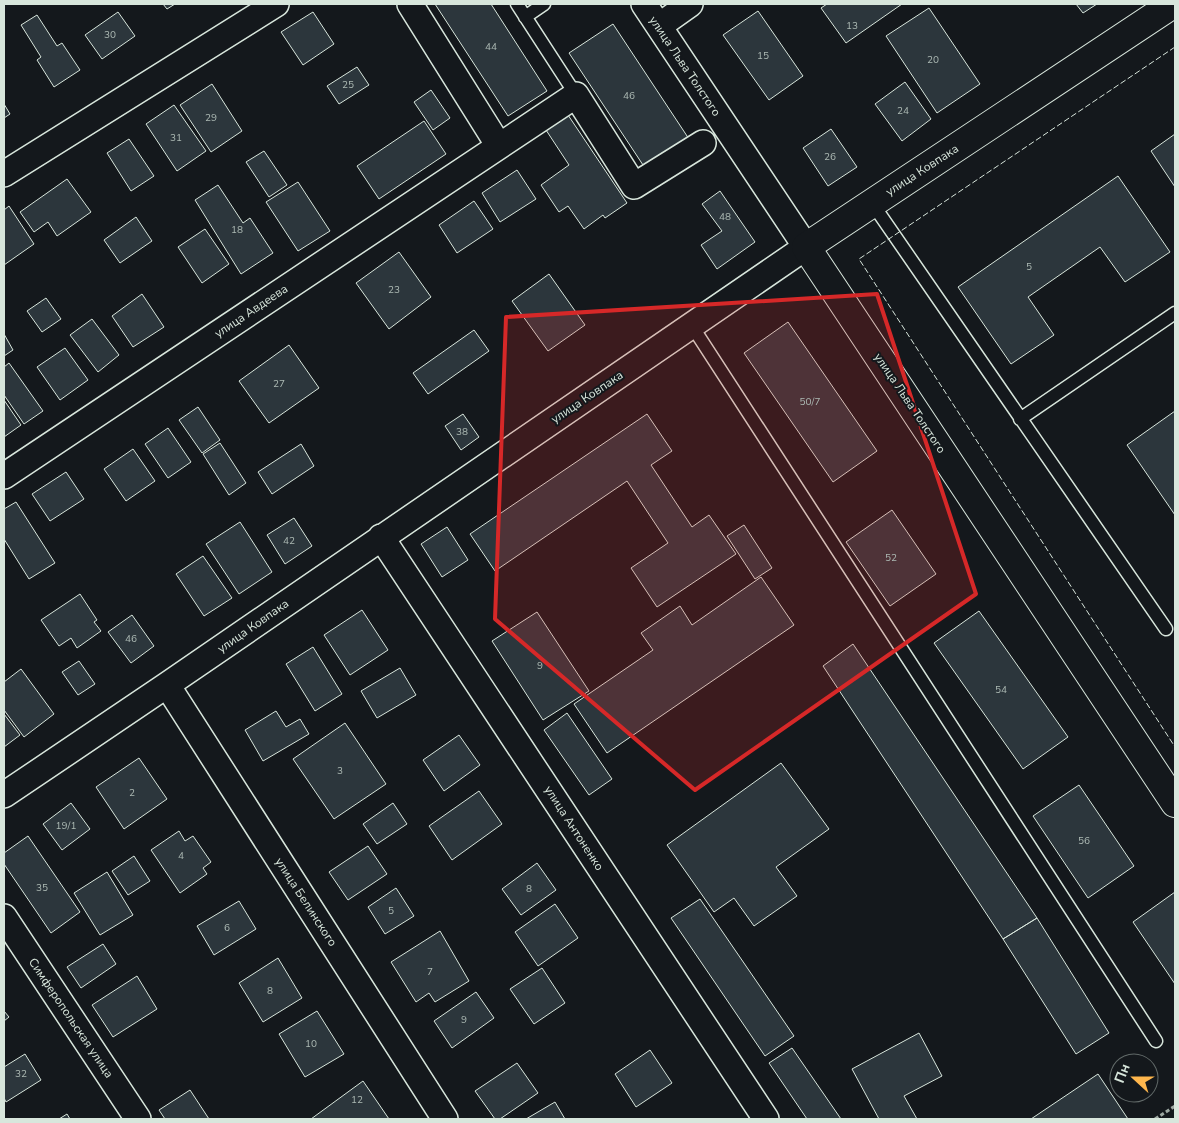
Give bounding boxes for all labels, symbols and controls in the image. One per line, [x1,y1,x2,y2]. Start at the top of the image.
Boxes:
street label: улица Льва Толстого [645,13,725,119]
house number: 13 [846,19,858,33]
house number: 30 [104,28,116,42]
house number: 44 [485,40,497,54]
house number: 15 [757,49,769,63]
house number: 20 [927,53,939,67]
house number: 25 [342,78,354,92]
house number: 46 [623,89,635,103]
house number: 24 [897,104,909,118]
house number: 29 [205,111,217,125]
house number: 31 [170,131,182,145]
street label: улица Ковпака [883,140,961,200]
house number: 26 [824,150,836,164]
house number: 48 [719,210,731,224]
house number: 18 [231,223,243,237]
house number: 5 [1026,260,1032,274]
street label: улица Авдеева [211,281,291,341]
house number: 23 [388,283,400,297]
street label: улица Льва Толстого [870,350,950,456]
street label: улица Ковпака [548,367,626,427]
house number: 27 [273,377,285,391]
house number: 50/7 [800,395,820,409]
house number: 38 [456,425,468,439]
house number: 42 [283,534,295,548]
house number: 52 [885,551,897,565]
street label: улица Ковпака [214,595,292,657]
house number: 46 [125,632,137,646]
house number: 9 [537,659,543,673]
house number: 54 [995,683,1007,697]
house number: 3 [337,764,343,778]
street label: улица Антоненко [541,782,608,874]
house number: 2 [129,786,135,800]
house number: 19/1 [56,819,76,833]
house number: 56 [1078,834,1090,848]
house number: 4 [178,849,184,863]
street label: улица Белинского [271,855,341,950]
house number: 35 [36,881,48,895]
house number: 8 [526,882,532,896]
house number: 5 [388,904,394,918]
house number: 6 [224,921,230,935]
street label: Симферопольская улица [25,955,117,1081]
house number: 7 [427,965,433,979]
house number: 8 [267,984,273,998]
house number: 9 [461,1013,467,1027]
house number: 10 [305,1037,317,1051]
north arrow [1109,1053,1159,1103]
text: Пн [1110,1061,1135,1086]
house number: 32 [15,1067,27,1081]
house number: 12 [351,1093,363,1107]

